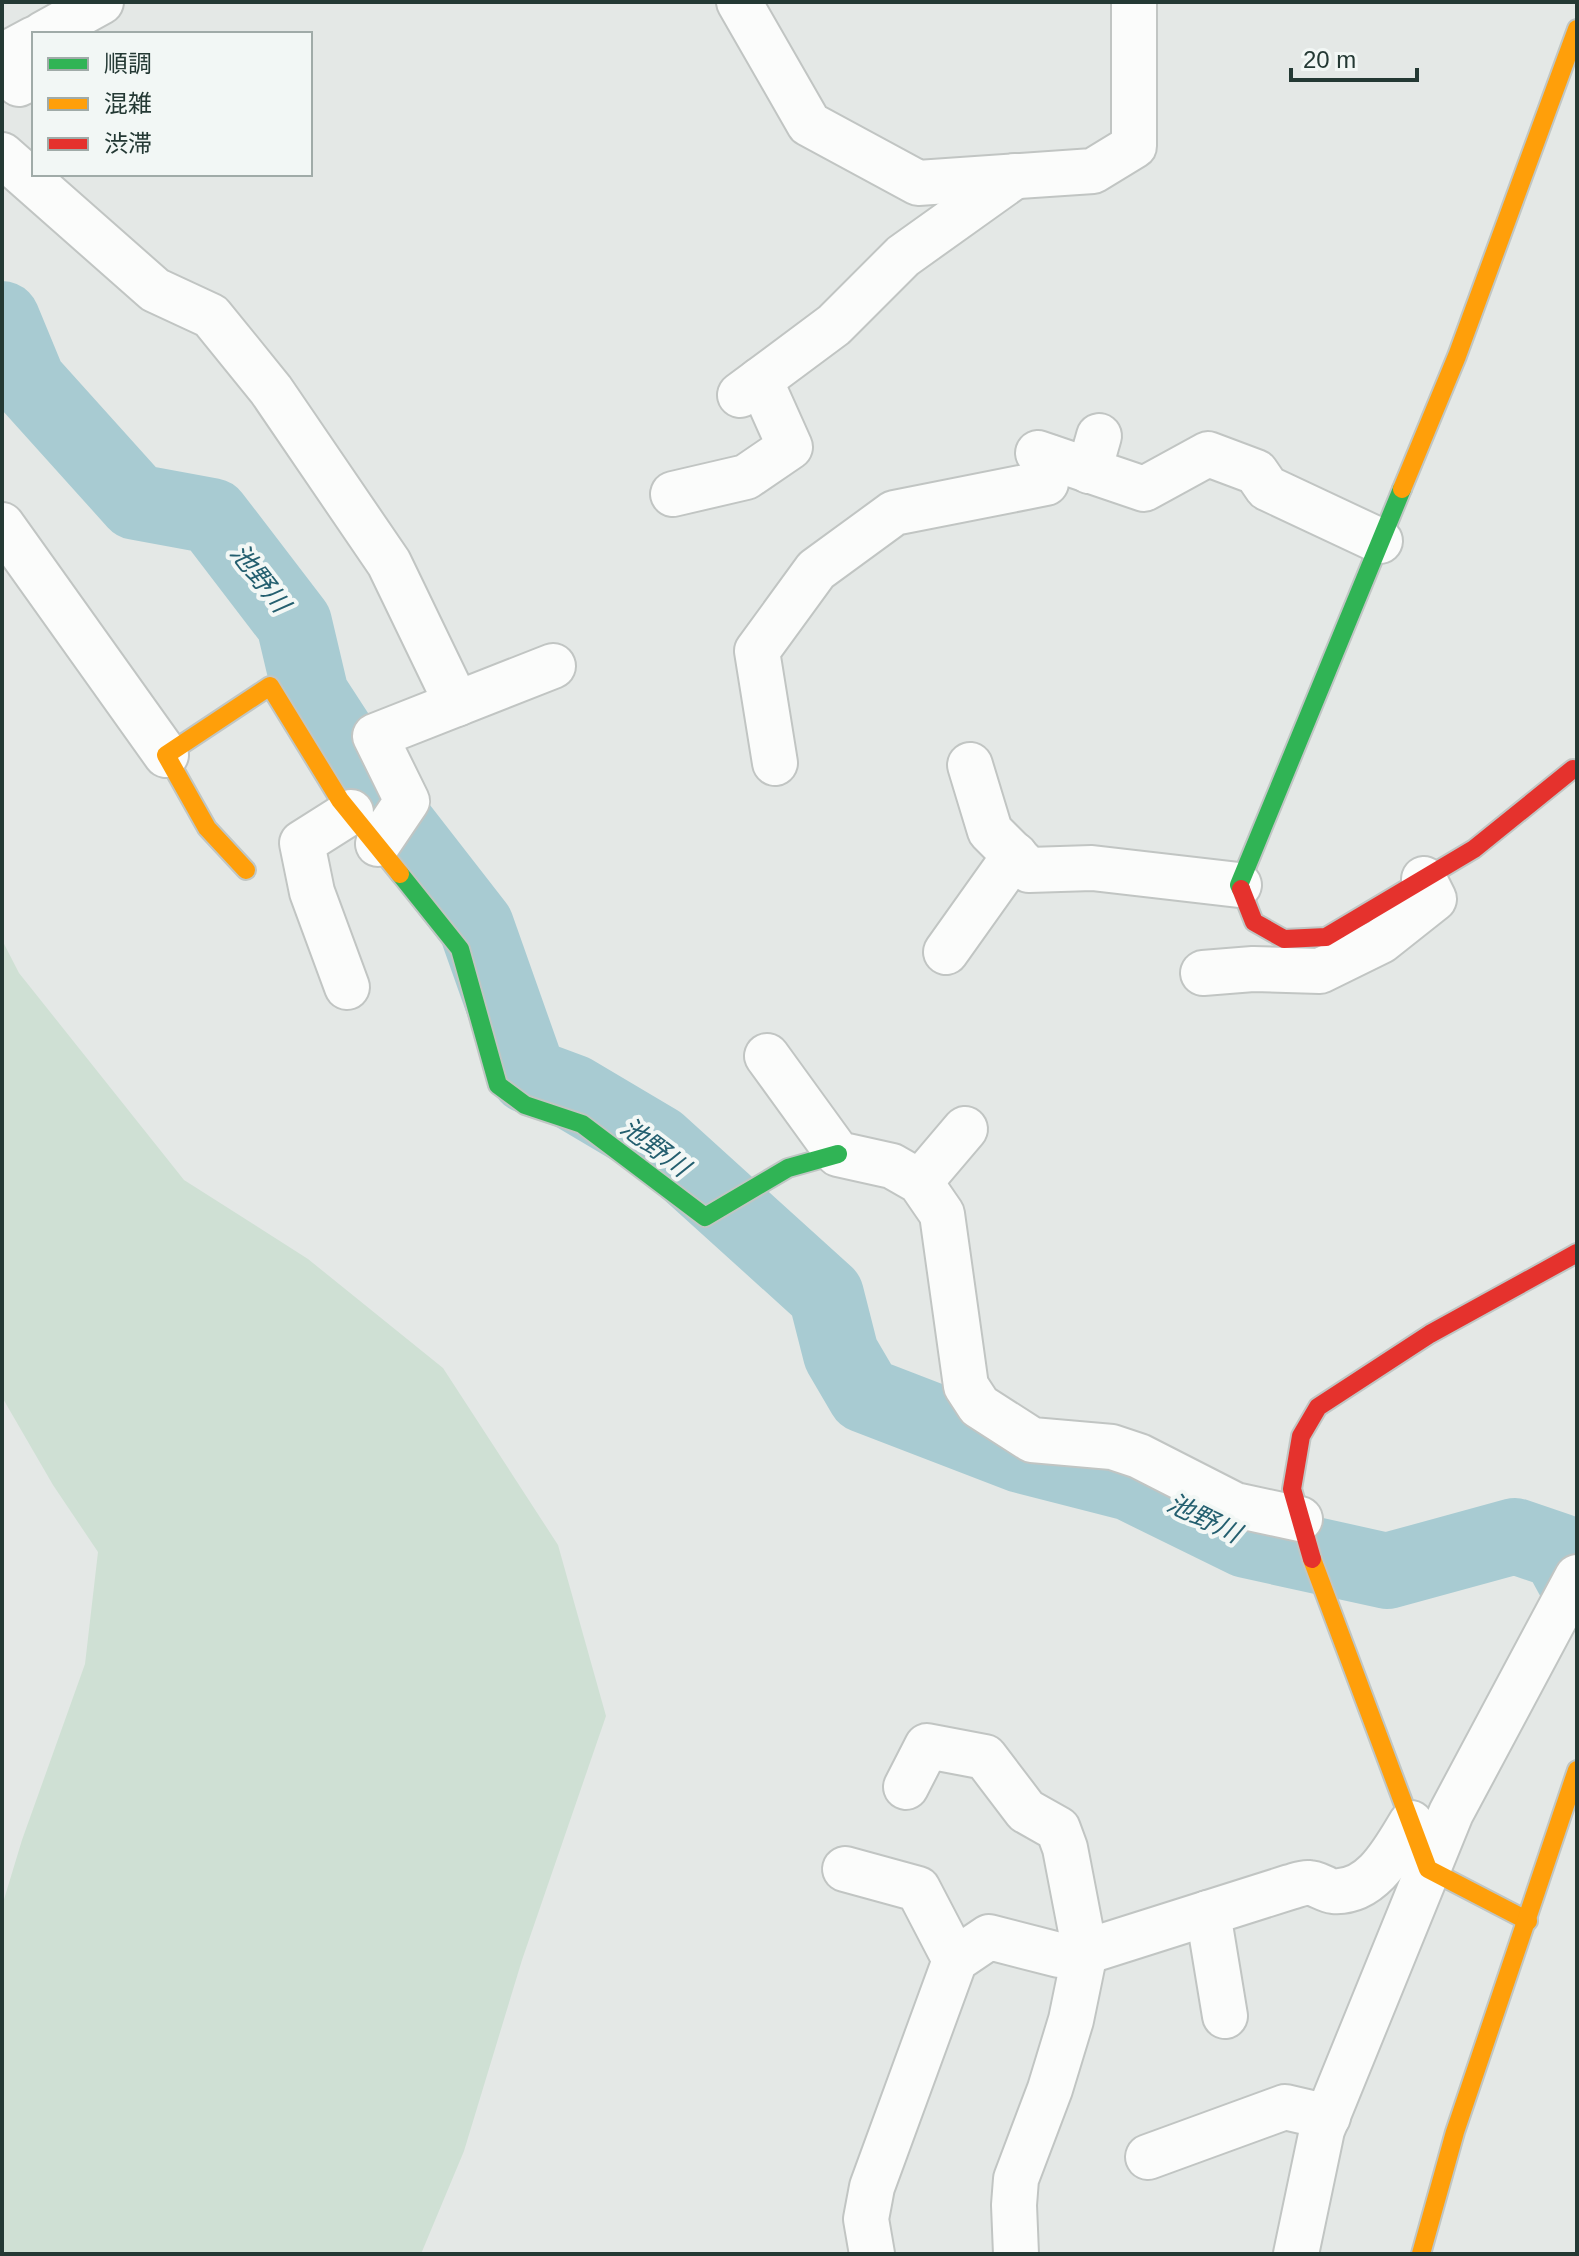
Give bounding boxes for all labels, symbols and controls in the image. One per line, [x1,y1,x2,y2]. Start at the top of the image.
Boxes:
legend [32,32,312,176]
scale bar [1291,32,1417,82]
text: 20 m [1303,46,1356,73]
text: 順調 [104,50,152,77]
text: 混雑 [104,90,152,117]
text: 渋滞 [104,130,152,157]
water label: 池野川 [224,538,298,620]
water label: 池野川 [615,1112,698,1184]
water label: 池野川 [1162,1487,1248,1550]

